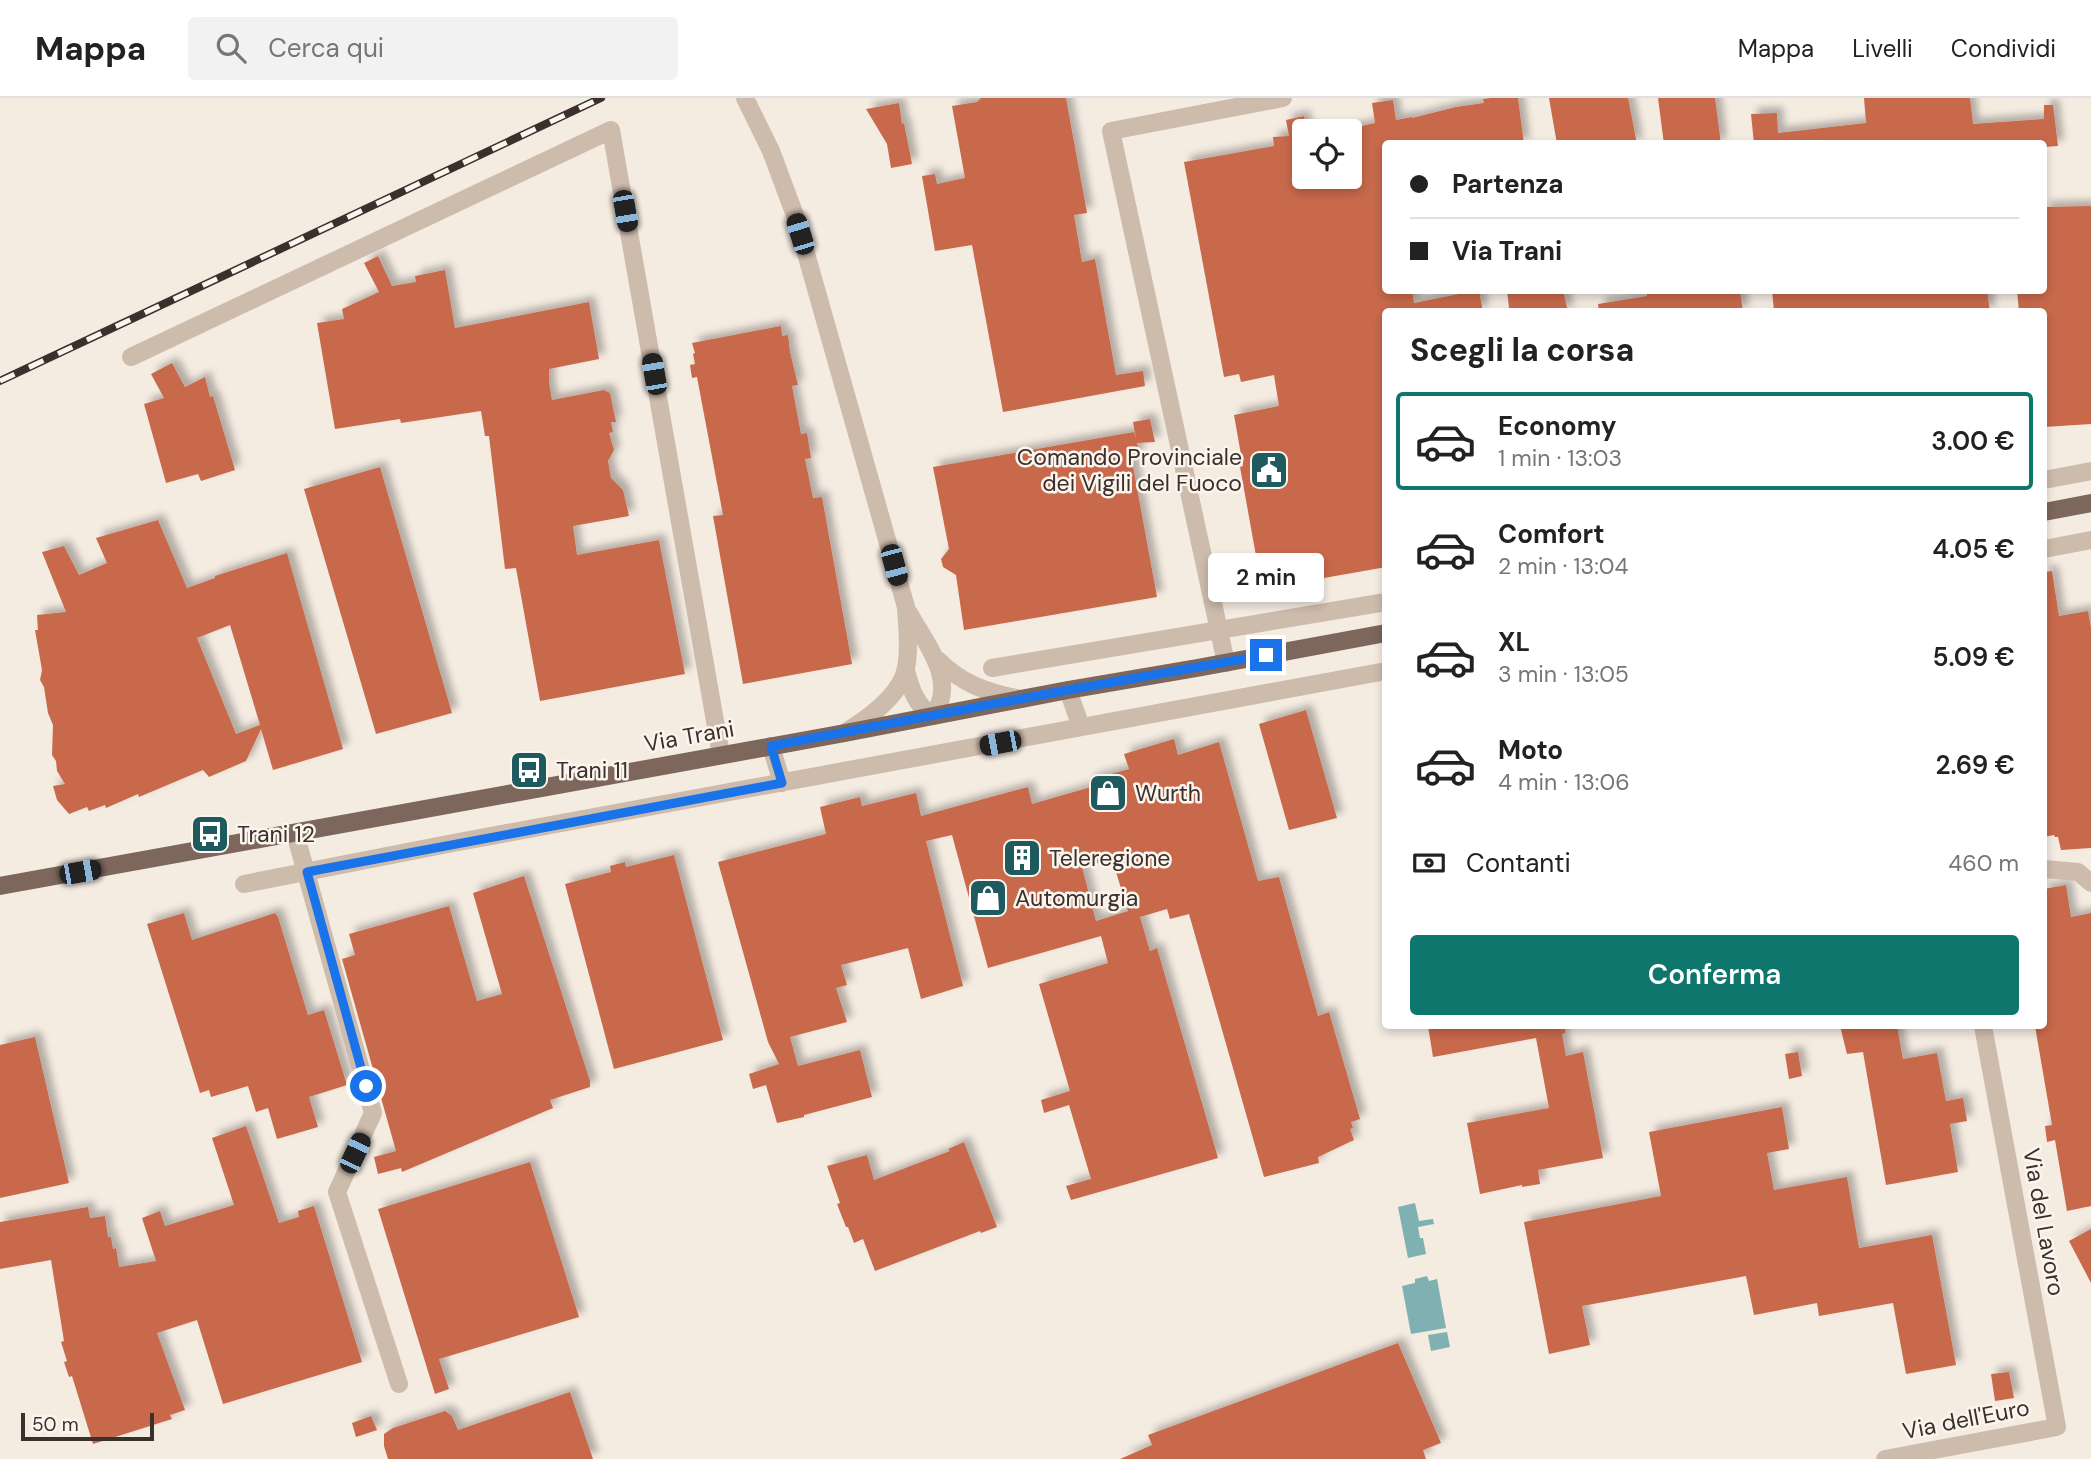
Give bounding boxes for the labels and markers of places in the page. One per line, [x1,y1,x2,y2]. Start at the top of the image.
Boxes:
place label: Comando Provinciale dei Vigili del Fuoco [1017,442,1242,498]
public building icon: Comando Provinciale dei Vigili del Fuoco [1248,449,1290,491]
bus stop icon: Trani 11 [508,749,550,791]
place label: Trani 11 [556,755,628,785]
shop icon: Wurth [1087,772,1129,814]
place label: Wurth [1135,778,1201,808]
bus stop icon: Trani 12 [189,813,231,855]
place label: Trani 12 [237,819,315,849]
building icon: Teleregione [1001,837,1043,879]
place label: Teleregione [1049,843,1170,873]
shop icon: Automurgia [967,877,1009,919]
place label: Automurgia [1015,883,1138,913]

